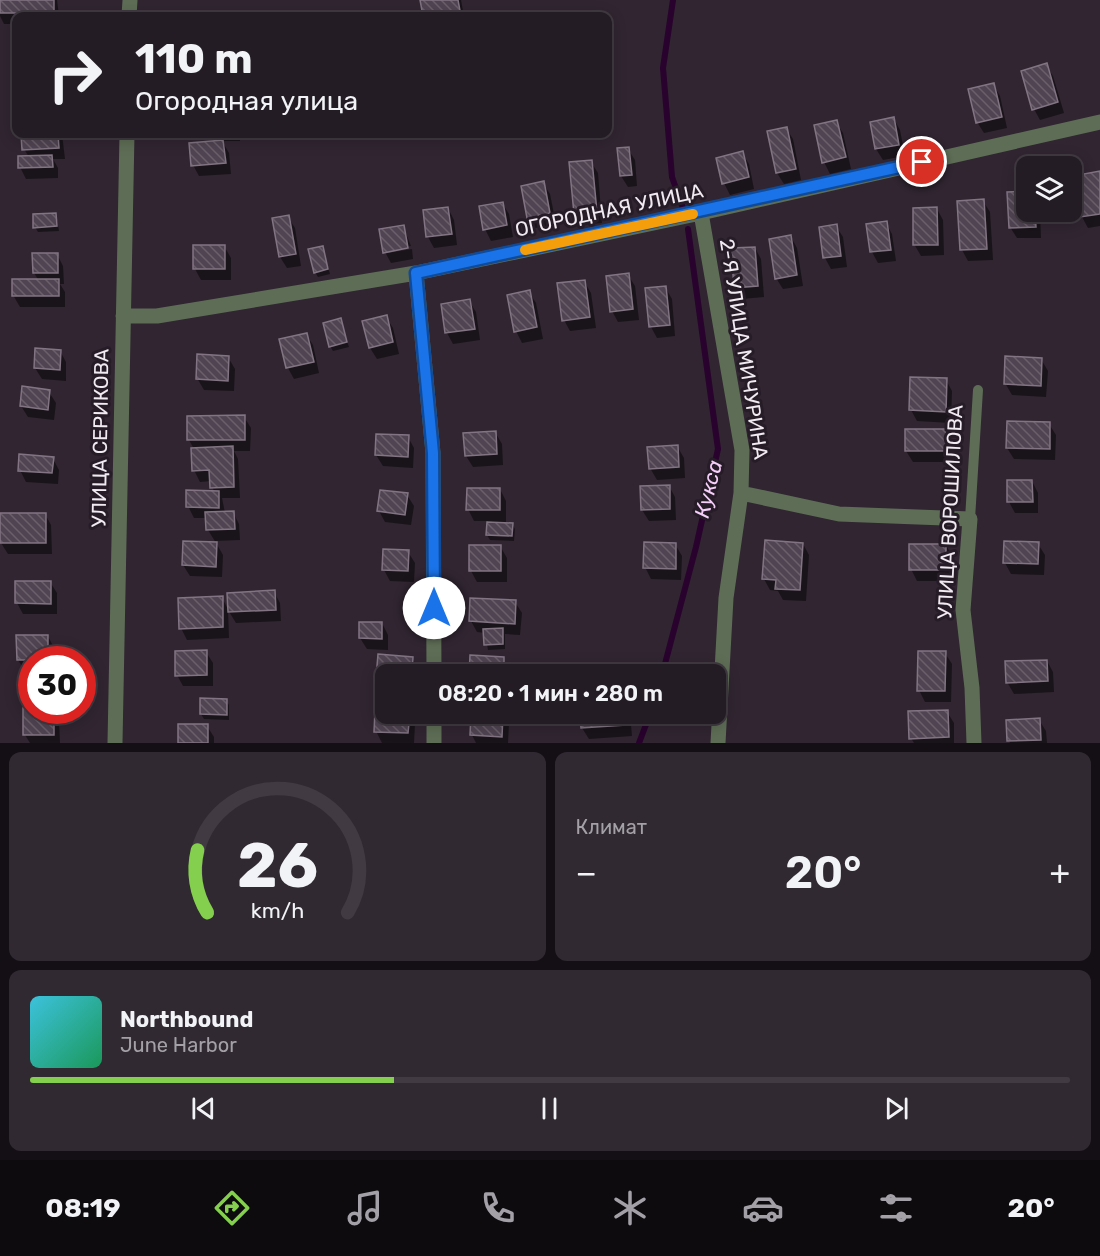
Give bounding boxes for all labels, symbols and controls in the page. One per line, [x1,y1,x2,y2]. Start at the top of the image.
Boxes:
text: 110 m [135,34,253,84]
icon: right [36,36,114,114]
text: Огородная улица [135,85,358,117]
pin [896,136,947,187]
icon: arrive [905,145,938,178]
map controls [1016,156,1082,222]
button: layers [1016,156,1082,222]
street label: ОГОРОДНАЯ УЛИЦА [513,178,705,242]
street label: 2-Я УЛИЦА МИЧУРИНА [715,237,773,461]
street label: УЛИЦА СЕРИКОВА [86,349,114,527]
street label: УЛИЦА ВОРОШИЛОВА [932,404,968,620]
water label: Кукса [689,457,727,521]
position arrow [402,576,466,640]
speed limit sign: 30 [18,646,96,724]
text: 08:20 · 1 мин · 280 m [438,680,663,707]
text: Климат [576,815,647,839]
text: 26 [237,829,318,903]
text: 20° [785,846,862,899]
text: − [576,853,597,892]
text: + [1049,853,1070,892]
text: km/h [250,899,304,924]
text: Northbound [120,1006,253,1033]
text: June Harbor [120,1033,237,1057]
icon: previous [187,1092,220,1125]
icon: pause [533,1092,566,1125]
icon: next [880,1092,913,1125]
icon: directions [211,1187,253,1229]
icon: music [344,1187,386,1229]
icon: phone [477,1187,519,1229]
icon: climate [609,1187,651,1229]
icon: car [742,1187,784,1229]
icon: filters [875,1187,917,1229]
text: 08:19 [45,1192,121,1224]
text: 20° [1008,1192,1055,1224]

